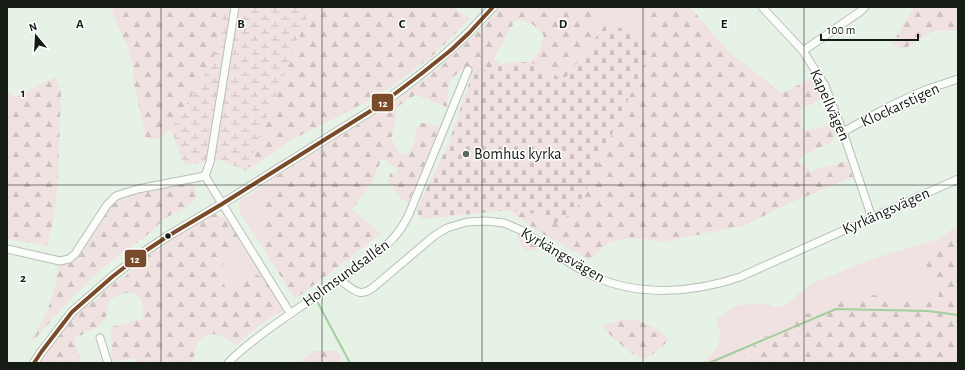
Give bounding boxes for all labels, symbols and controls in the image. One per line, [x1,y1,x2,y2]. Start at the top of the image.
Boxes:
north arrow [16,16,56,56]
scale bar [821,16,918,42]
text: A [76,18,84,31]
text: B [237,18,245,31]
text: C [399,18,406,31]
text: D [559,18,568,31]
text: E [721,18,728,31]
text: N [28,21,38,33]
text: 100 m [827,24,855,36]
street label: Kapellvägen [807,67,853,143]
street label: Klockarstigen [858,80,942,130]
text: 1 [21,87,25,100]
line badge: 12 [371,93,394,112]
text: 12 [378,98,388,109]
place label: Bomhus kyrka [474,146,562,163]
marker: Bomhus kyrka [461,149,471,159]
street label: Kyrkängsvägen [840,185,933,238]
street label: Kyrkängsvägen [518,225,608,286]
unlabelled marker [163,231,173,241]
street label: Holmsundsallén [300,236,392,310]
line badge: 12 [124,249,147,268]
text: 12 [130,254,140,265]
text: 2 [20,272,26,285]

